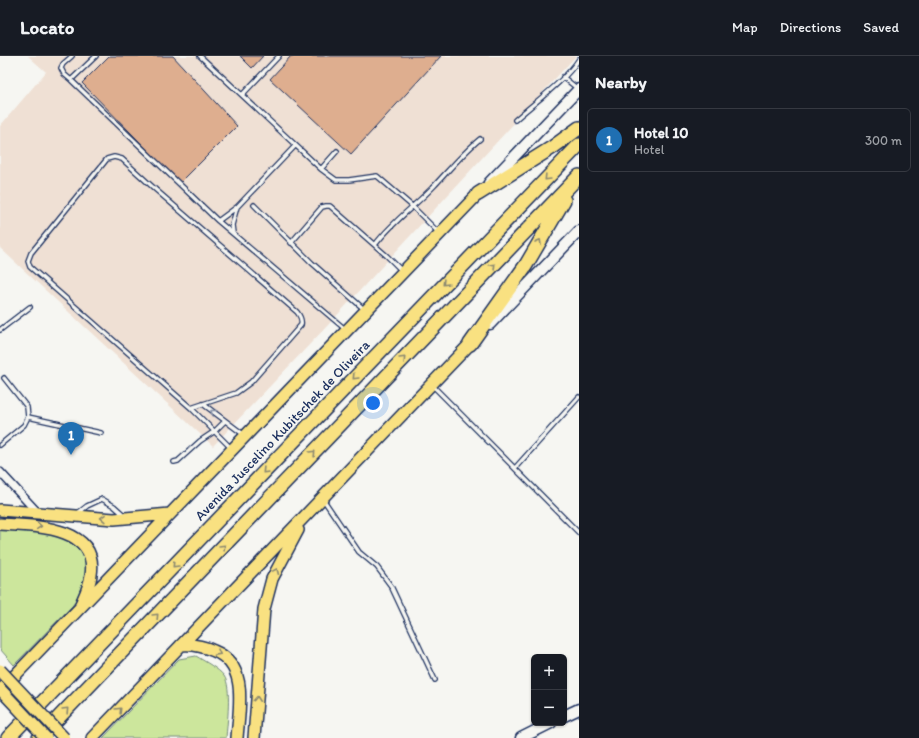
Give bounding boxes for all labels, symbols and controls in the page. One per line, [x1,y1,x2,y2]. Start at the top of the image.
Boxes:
text: Locato [20,16,74,39]
text: Map [732,19,758,36]
text: Directions [780,19,841,36]
text: Saved [863,19,899,36]
text: Nearby [595,72,647,92]
text: Hotel 10 [634,124,689,142]
text: 1 [606,133,612,148]
text: 300 m [865,133,902,148]
text: Hotel [634,142,664,157]
one-way arrow [544,173,552,181]
one-way arrow [534,239,542,247]
one-way arrow [488,263,496,271]
one-way arrow [443,279,450,286]
street label: Avenida Juscelino Kubitschek de Oliveira [191,336,374,524]
one-way arrow [398,356,406,364]
one-way arrow [352,372,360,380]
your location [363,393,383,413]
one-way arrow [210,409,218,416]
pin: 1 [58,422,84,455]
one-way arrow [308,450,316,458]
one-way arrow [262,466,270,474]
one-way arrow [100,514,106,523]
one-way arrow [36,522,42,531]
one-way arrow [218,544,226,552]
one-way arrow [172,560,180,568]
one-way arrow [271,568,279,576]
one-way arrow [151,613,159,621]
one-way arrow [214,649,221,656]
map controls [531,654,567,726]
button: + [531,654,567,690]
button: − [531,690,567,726]
one-way arrow [252,696,261,702]
one-way arrow [61,707,69,715]
one-way arrow [114,707,122,715]

